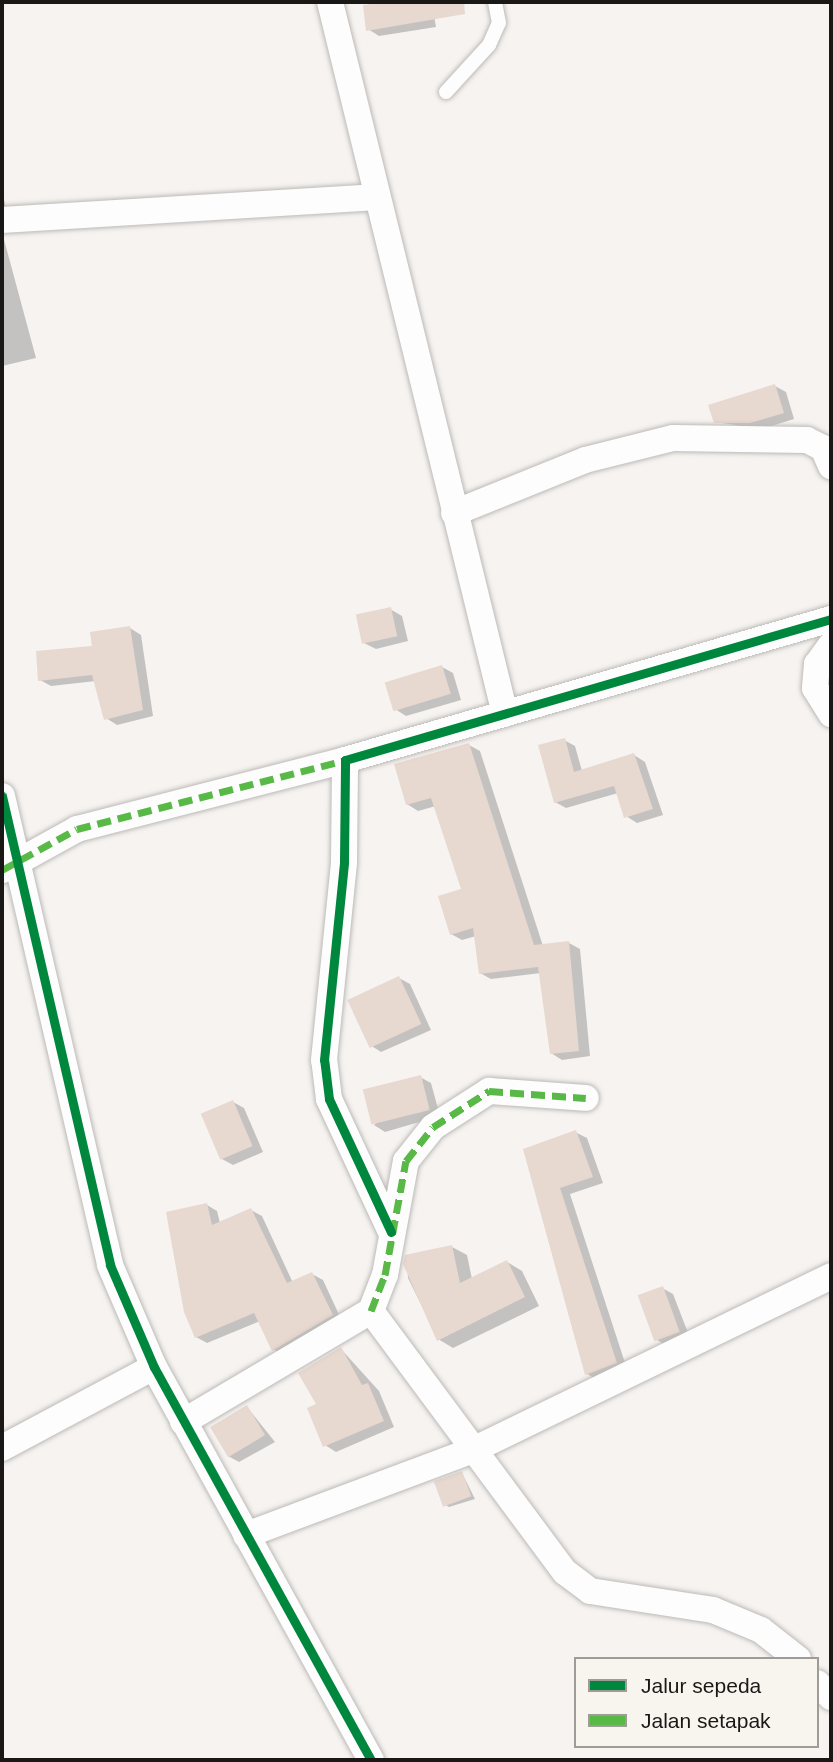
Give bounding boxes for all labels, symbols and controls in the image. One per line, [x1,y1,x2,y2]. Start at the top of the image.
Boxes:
legend [574,1657,819,1748]
text: Jalur sepeda [641,1674,761,1697]
text: Jalan setapak [641,1709,771,1732]

